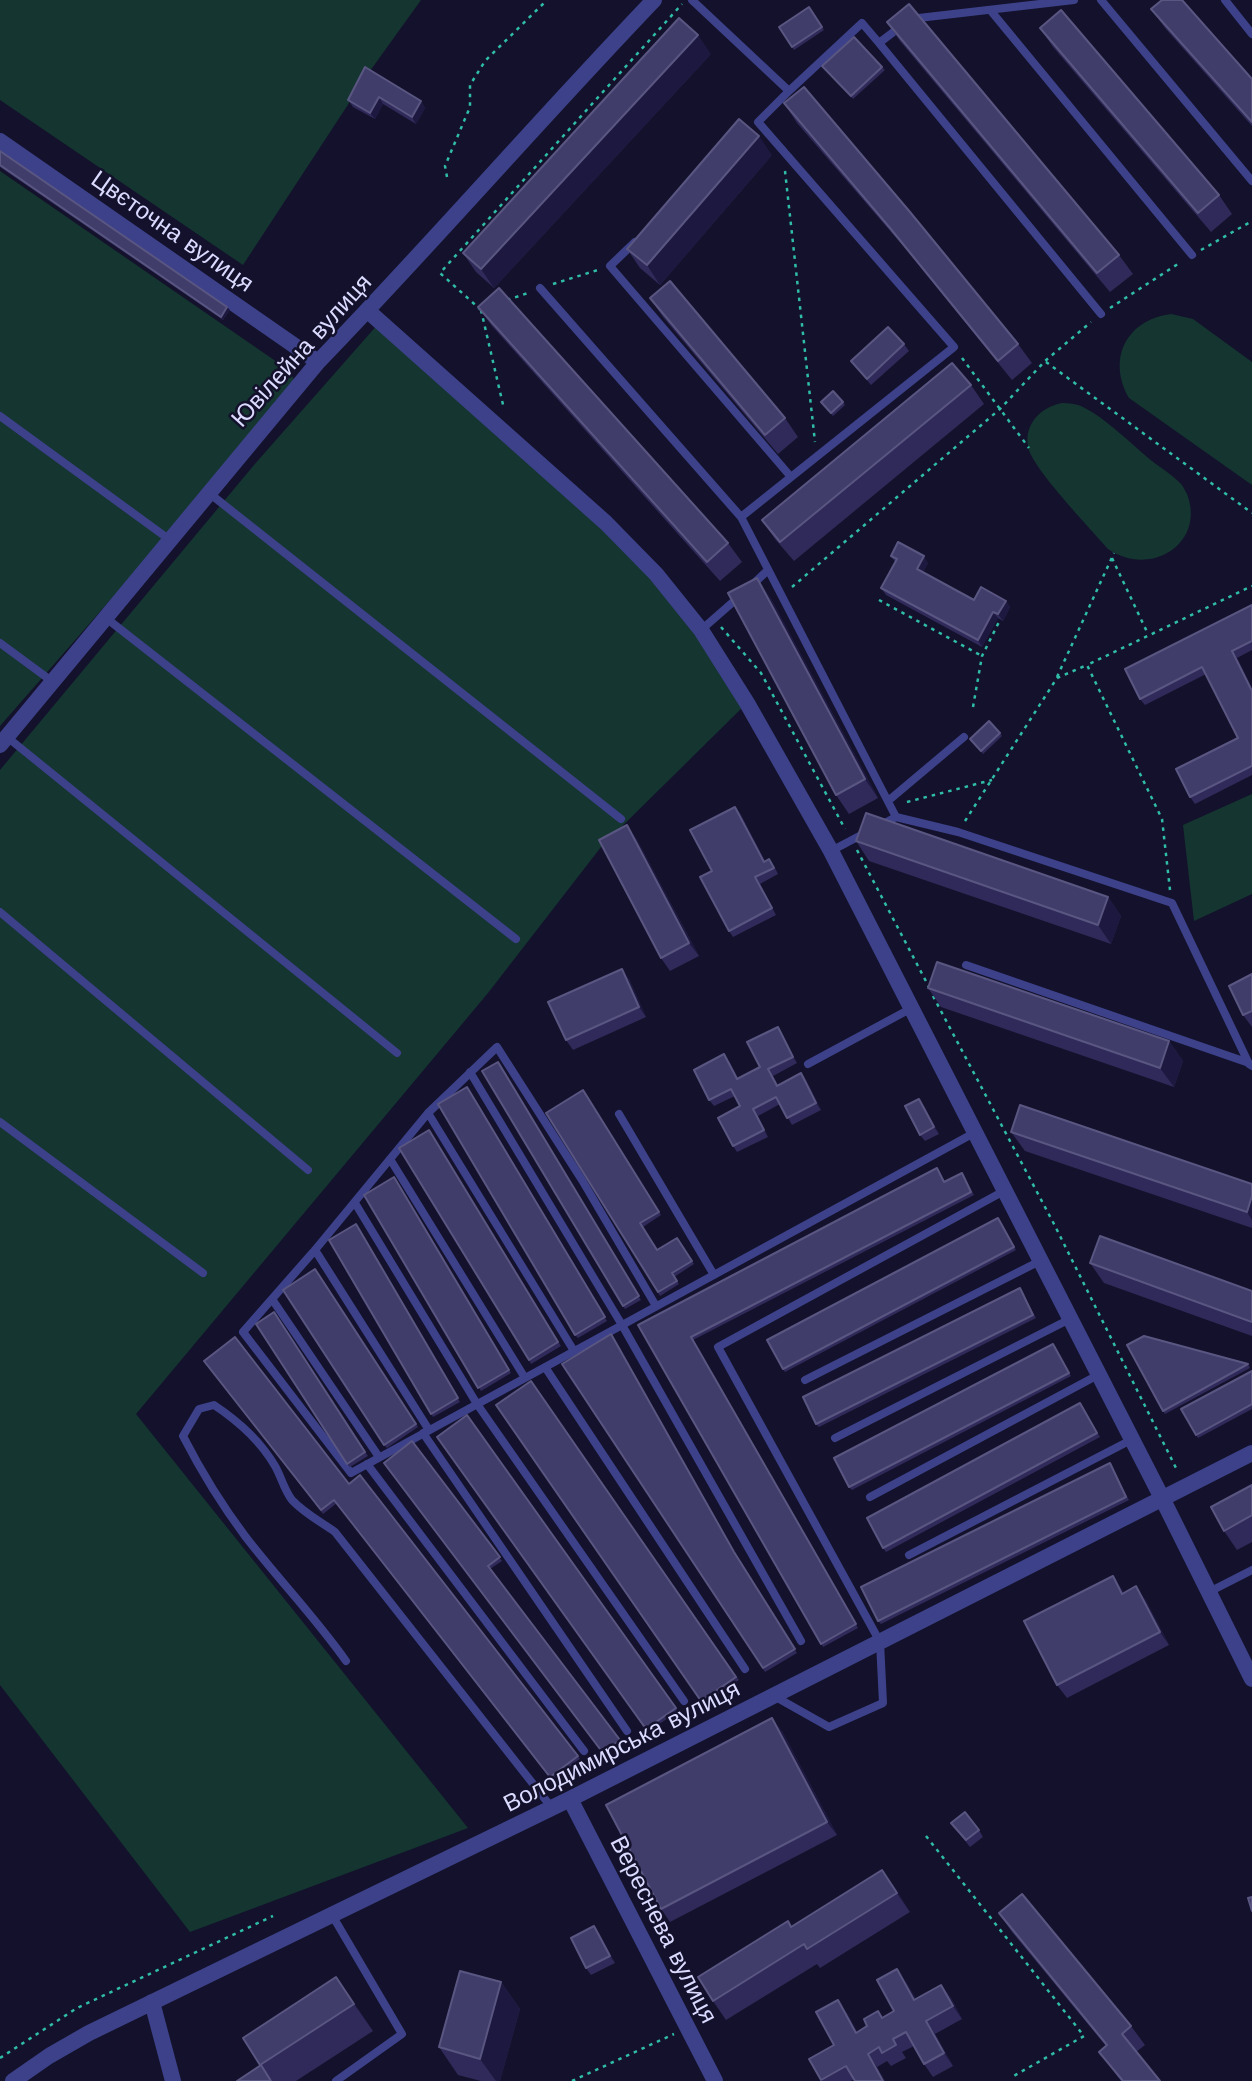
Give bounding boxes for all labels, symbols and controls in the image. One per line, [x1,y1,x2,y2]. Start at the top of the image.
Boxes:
street label: Цвєточна вулиця [85,165,259,299]
street label: Ювілейна вулиця [226,269,378,433]
street label: Володимирська вулиця [499,1675,745,1819]
street label: Вереснева вулиця [603,1831,723,2029]

